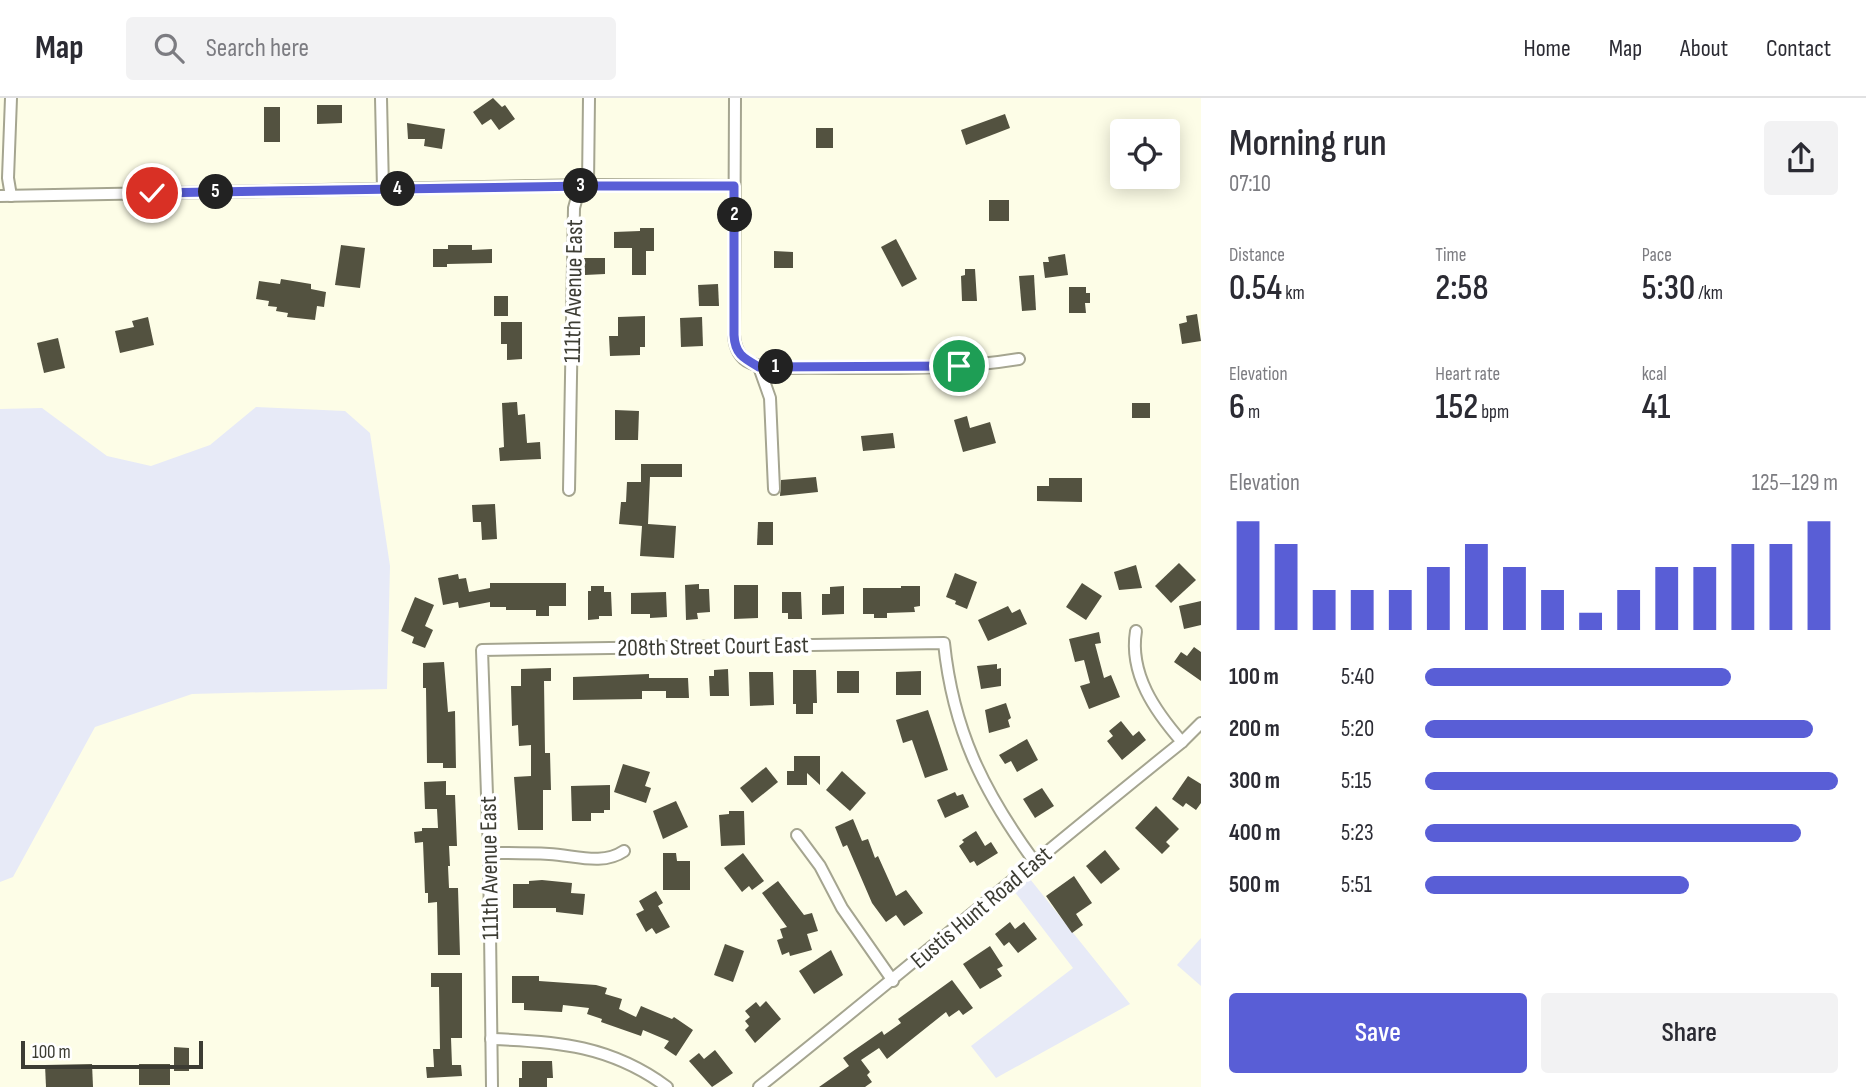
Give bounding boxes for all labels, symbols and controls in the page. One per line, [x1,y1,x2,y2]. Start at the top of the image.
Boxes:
search box [126,17,616,80]
text: Map [35,28,84,68]
icon: search [150,29,188,67]
text: Search here [206,33,309,64]
text: Home [1523,34,1571,63]
text: Map [1609,34,1642,63]
text: About [1680,34,1728,63]
text: Contact [1766,34,1831,63]
map controls [1110,119,1180,189]
button: locate [1110,119,1180,189]
text: Morning run [1229,121,1387,166]
button: share [1764,121,1838,195]
pin [122,163,182,223]
pin: 3 [564,168,598,204]
text: 07:10 [1229,170,1271,198]
pin: 4 [380,172,416,206]
icon: check [133,174,171,212]
pin: 5 [198,174,234,210]
text: 3 [576,174,585,197]
text: 4 [393,177,402,200]
text: 5 [211,180,220,203]
pin: 2 [718,198,752,232]
text: 2 [730,203,739,226]
street label: 111th Avenue East [558,219,589,363]
text: Distance [1229,244,1285,267]
text: Time [1435,244,1466,267]
text: Pace [1642,244,1672,267]
text: 0.54 [1229,267,1282,310]
text: 2:58 [1435,267,1488,310]
text: 5:30 [1642,267,1695,310]
text: km [1282,282,1305,305]
text: /km [1695,282,1723,305]
pin [929,336,989,396]
icon: arrive [940,347,978,385]
pin: 1 [758,350,794,384]
text: 1 [772,355,779,378]
text: Elevation [1229,363,1288,386]
text: Heart rate [1435,363,1500,386]
text: kcal [1642,363,1667,386]
text: 6 [1229,386,1245,429]
text: 152 [1435,386,1478,429]
text: 41 [1642,386,1670,429]
text: m [1245,401,1260,424]
text: bpm [1478,401,1509,424]
text: Elevation [1229,469,1300,497]
text: 125–129 m [1752,469,1838,497]
street label: 208th Street Court East [617,630,809,663]
text: 100 m [1229,663,1279,691]
text: 5:40 [1341,663,1374,691]
text: 200 m [1229,715,1280,743]
text: 5:20 [1341,715,1374,743]
text: 300 m [1229,767,1280,795]
text: 5:15 [1341,767,1372,795]
street label: 111th Avenue East [474,796,505,940]
text: 400 m [1229,819,1280,847]
text: 5:23 [1341,819,1374,847]
street label: Eustis Hunt Road East [905,840,1058,975]
text: 500 m [1229,871,1280,899]
text: 5:51 [1341,871,1372,899]
button: Save [1229,993,1527,1073]
button: Share [1541,993,1838,1073]
scale bar [21,1038,203,1070]
text: 100 m [32,1041,71,1064]

